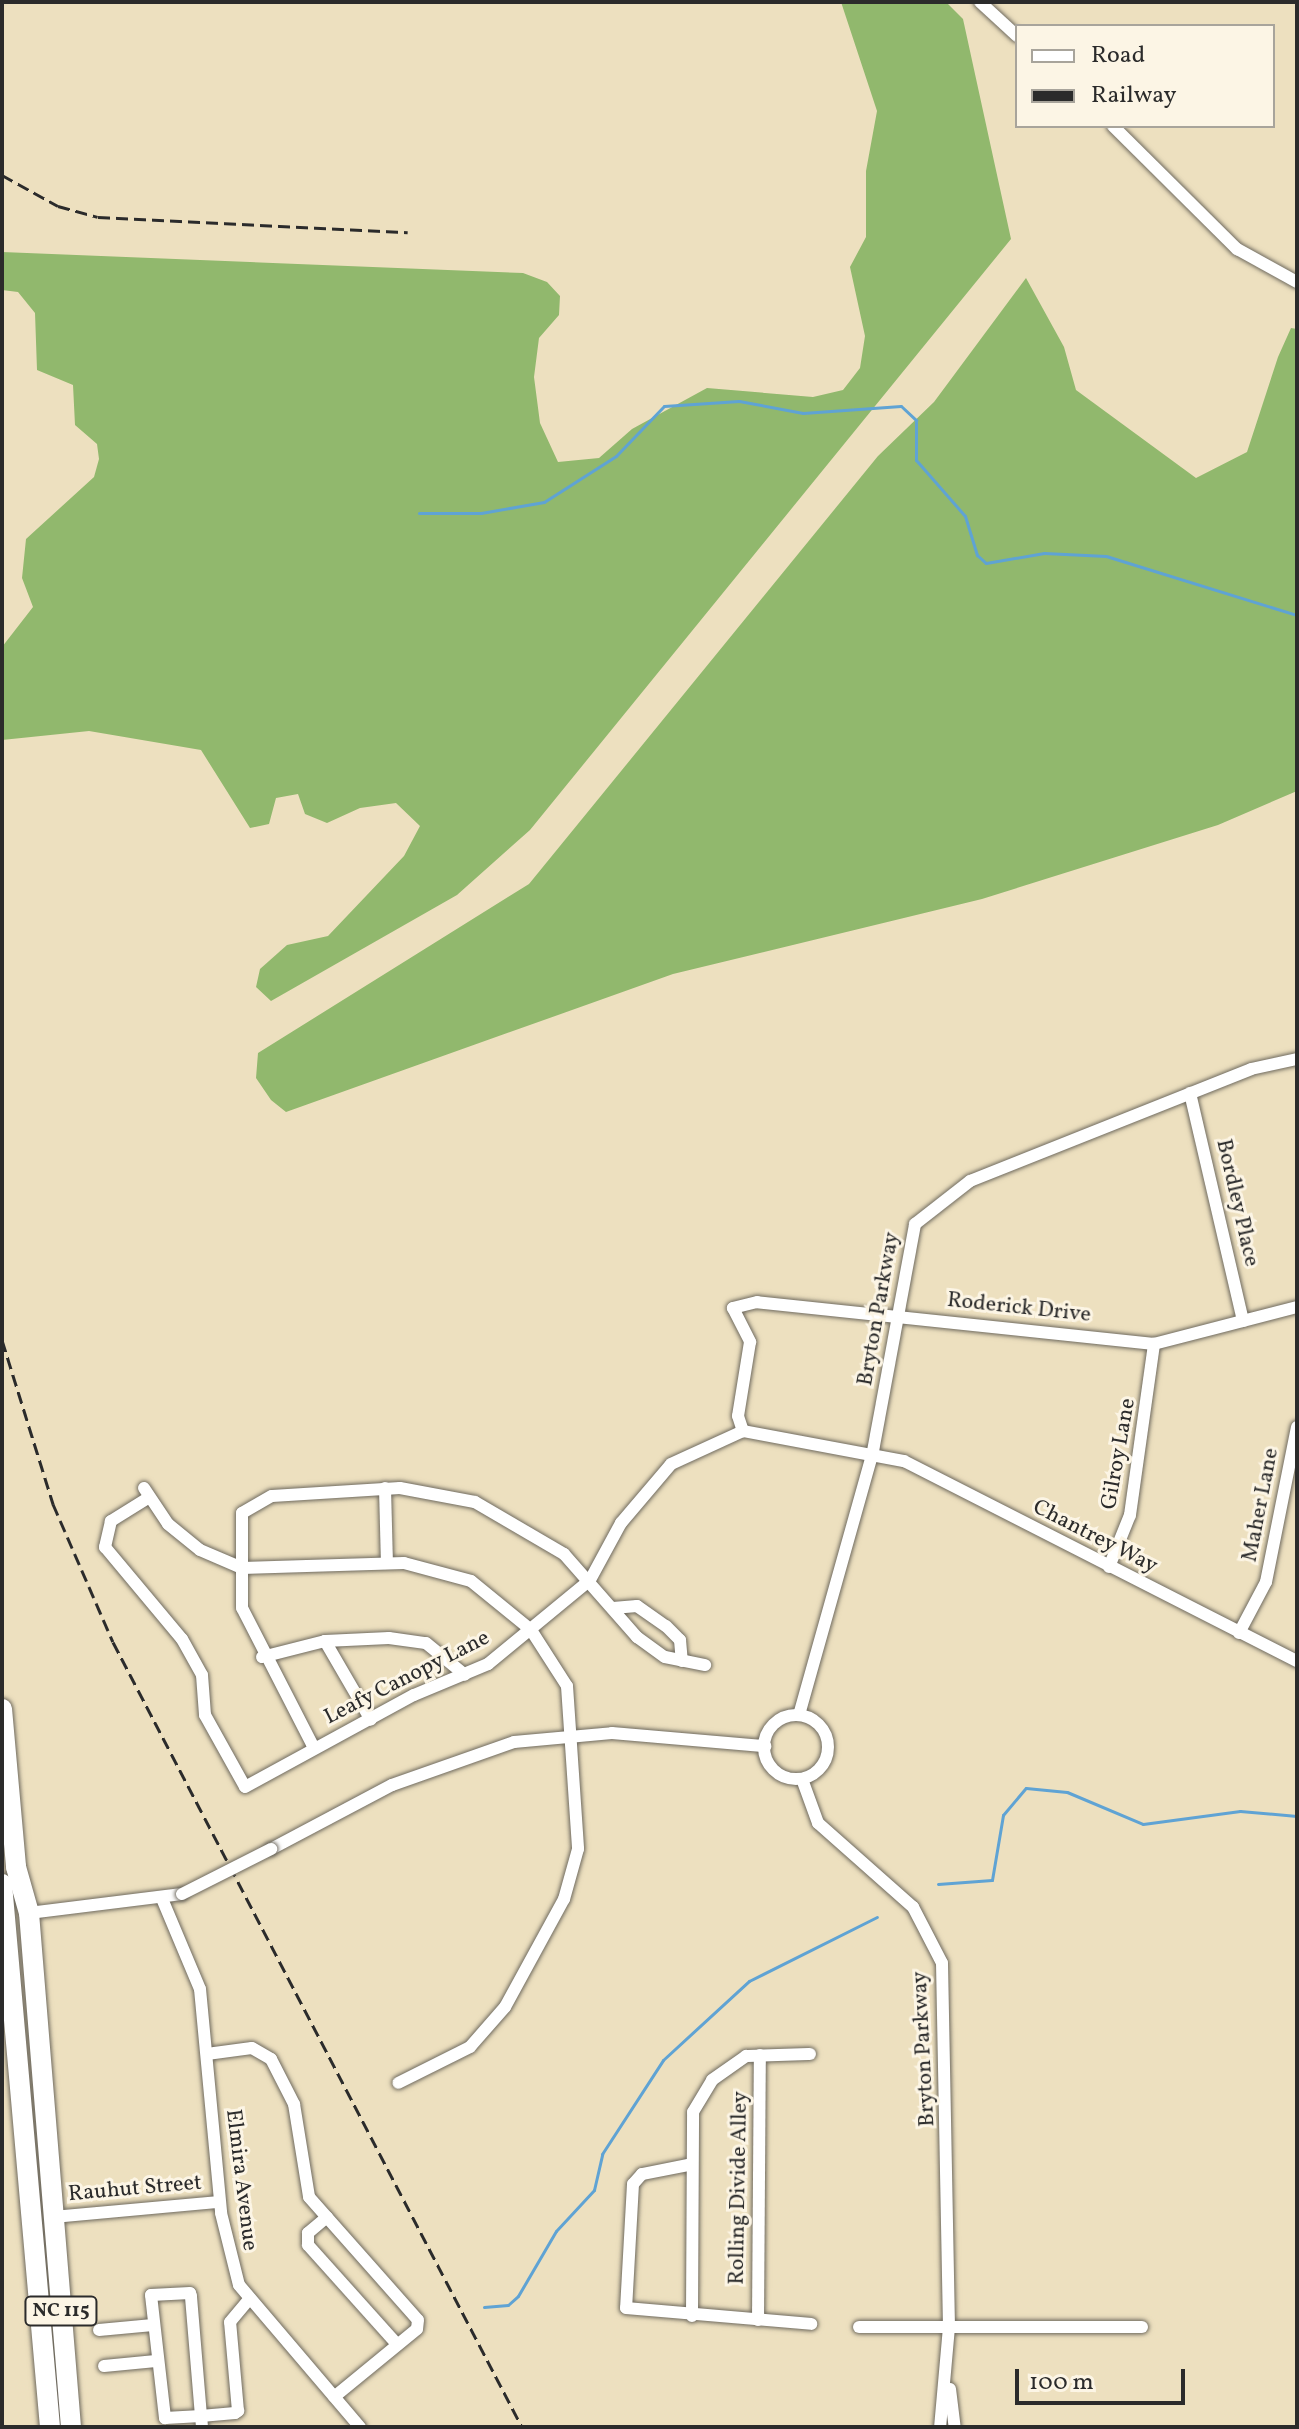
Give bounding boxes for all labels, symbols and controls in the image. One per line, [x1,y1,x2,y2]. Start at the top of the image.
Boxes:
legend [1015,24,1275,128]
text: Road [1091,39,1145,73]
text: Railway [1091,79,1177,113]
street label: Bordley Place [1209,1136,1265,1270]
street label: Bryton Parkway [852,1230,906,1388]
street label: Roderick Drive [946,1287,1092,1329]
street label: Gilroy Lane [1096,1396,1142,1512]
street label: Maher Lane [1237,1446,1285,1564]
street label: Chantrey Way [1028,1494,1162,1580]
street label: Leafy Canopy Lane [319,1625,495,1731]
street label: Bryton Parkway [907,1971,941,2127]
street label: Rolling Divide Alley [724,2091,754,2285]
street label: Elmira Avenue [219,2108,263,2252]
street label: Rauhut Street [67,2170,203,2208]
road number: NC 115 [23,2295,99,2327]
scale bar [1019,2353,1189,2403]
text: 100 m [1029,2366,1094,2400]

